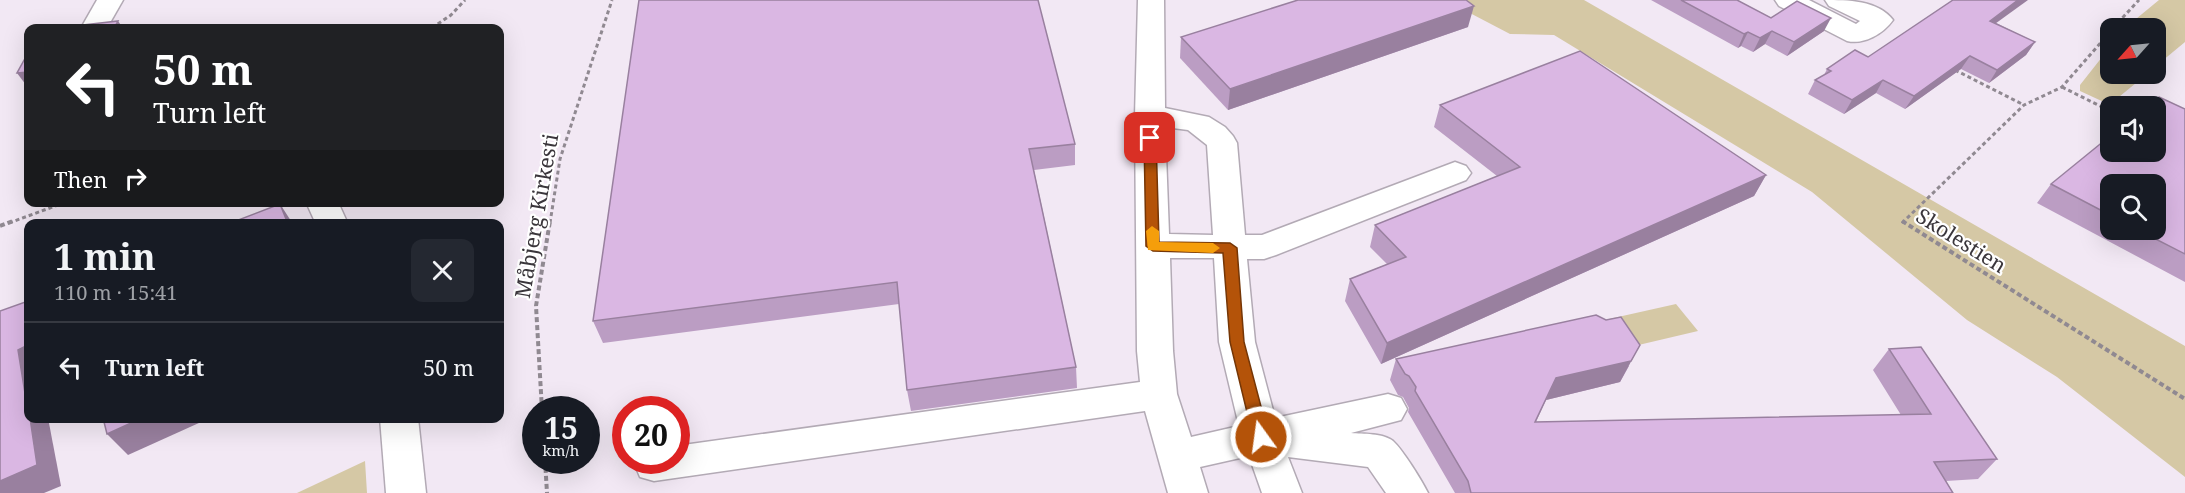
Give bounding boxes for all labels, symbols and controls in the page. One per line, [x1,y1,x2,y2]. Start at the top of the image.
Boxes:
north arrow [2100,18,2166,84]
map controls [2100,18,2166,240]
text: 50 m [153,40,253,97]
icon: left [54,48,132,126]
text: Turn left [153,94,266,131]
button: sound [2100,96,2166,162]
pin [1124,112,1175,163]
icon: arrive [1133,121,1166,154]
street label: Måbjerg Kirkesti [508,131,564,300]
icon: right [119,162,152,195]
text: Then [54,164,107,194]
button: search [2100,174,2166,240]
street label: Skolestien [1911,201,2012,279]
text: 1 min [54,232,156,281]
button: close [411,239,474,302]
text: 110 m · 15:41 [54,279,177,306]
icon: left [54,351,87,384]
text: Turn left [105,352,204,382]
text: 50 m [423,352,474,382]
speed limit sign: 20 [612,396,690,474]
position arrow [1229,405,1293,469]
text: 15 [544,407,578,448]
text: km/h [543,440,579,460]

